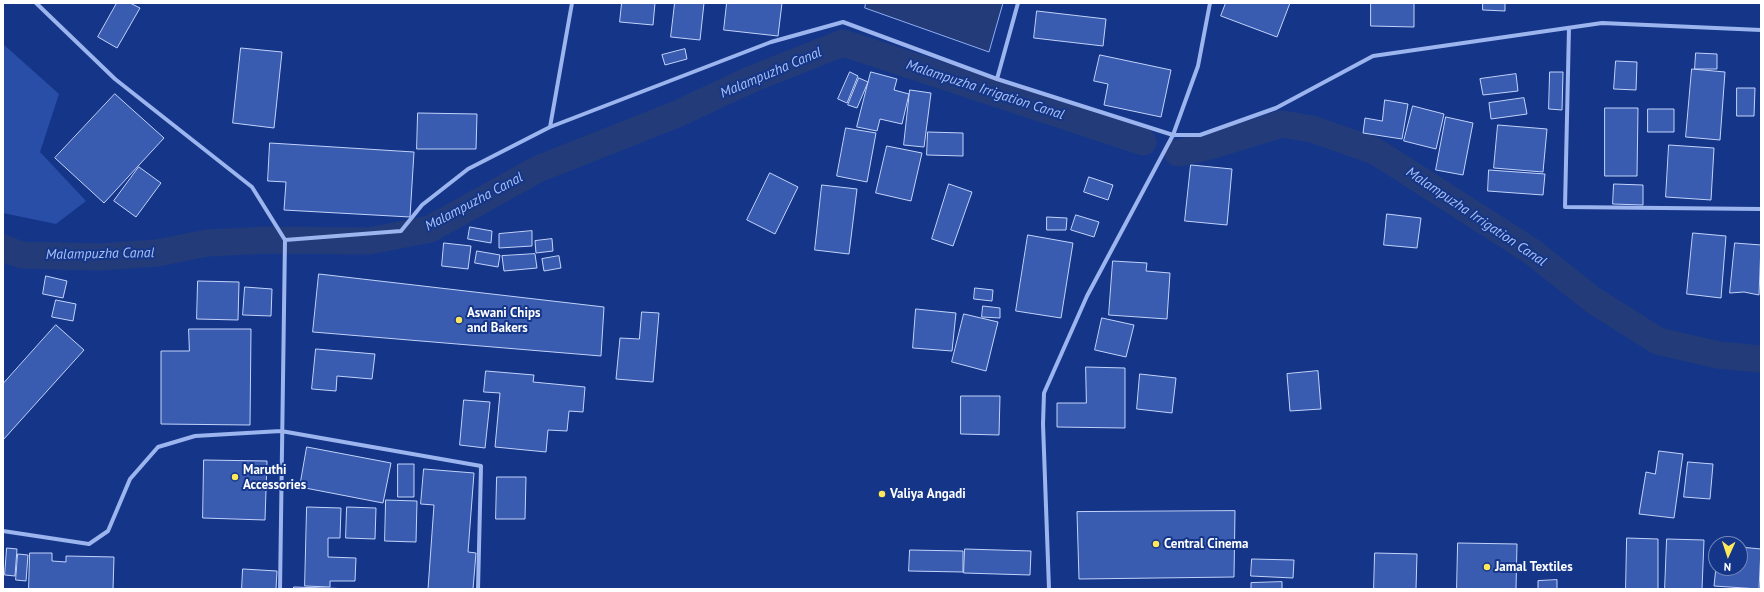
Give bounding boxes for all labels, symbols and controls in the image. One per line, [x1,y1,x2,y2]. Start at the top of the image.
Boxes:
water label: Malampuzha Canal [718,44,824,102]
water label: Malampuzha Irrigation Canal [904,56,1066,124]
water label: Malampuzha Irrigation Canal [1403,164,1549,270]
water label: Malampuzha Canal [422,169,526,235]
water label: Malampuzha Canal [46,245,154,263]
place label: Aswani Chips and Bakers [467,305,540,336]
marker: Aswani Chips and Bakers [454,315,464,325]
place label: Maruthi Accessories [243,462,306,493]
marker: Maruthi Accessories [230,472,240,482]
place label: Valiya Angadi [890,486,966,502]
marker: Valiya Angadi [877,489,887,499]
place label: Central Cinema [1164,536,1249,552]
north arrow [1708,536,1748,576]
marker: Central Cinema [1151,539,1161,549]
place label: Jamal Textiles [1495,559,1573,575]
text: N [1723,560,1731,574]
marker: Jamal Textiles [1482,562,1492,572]

